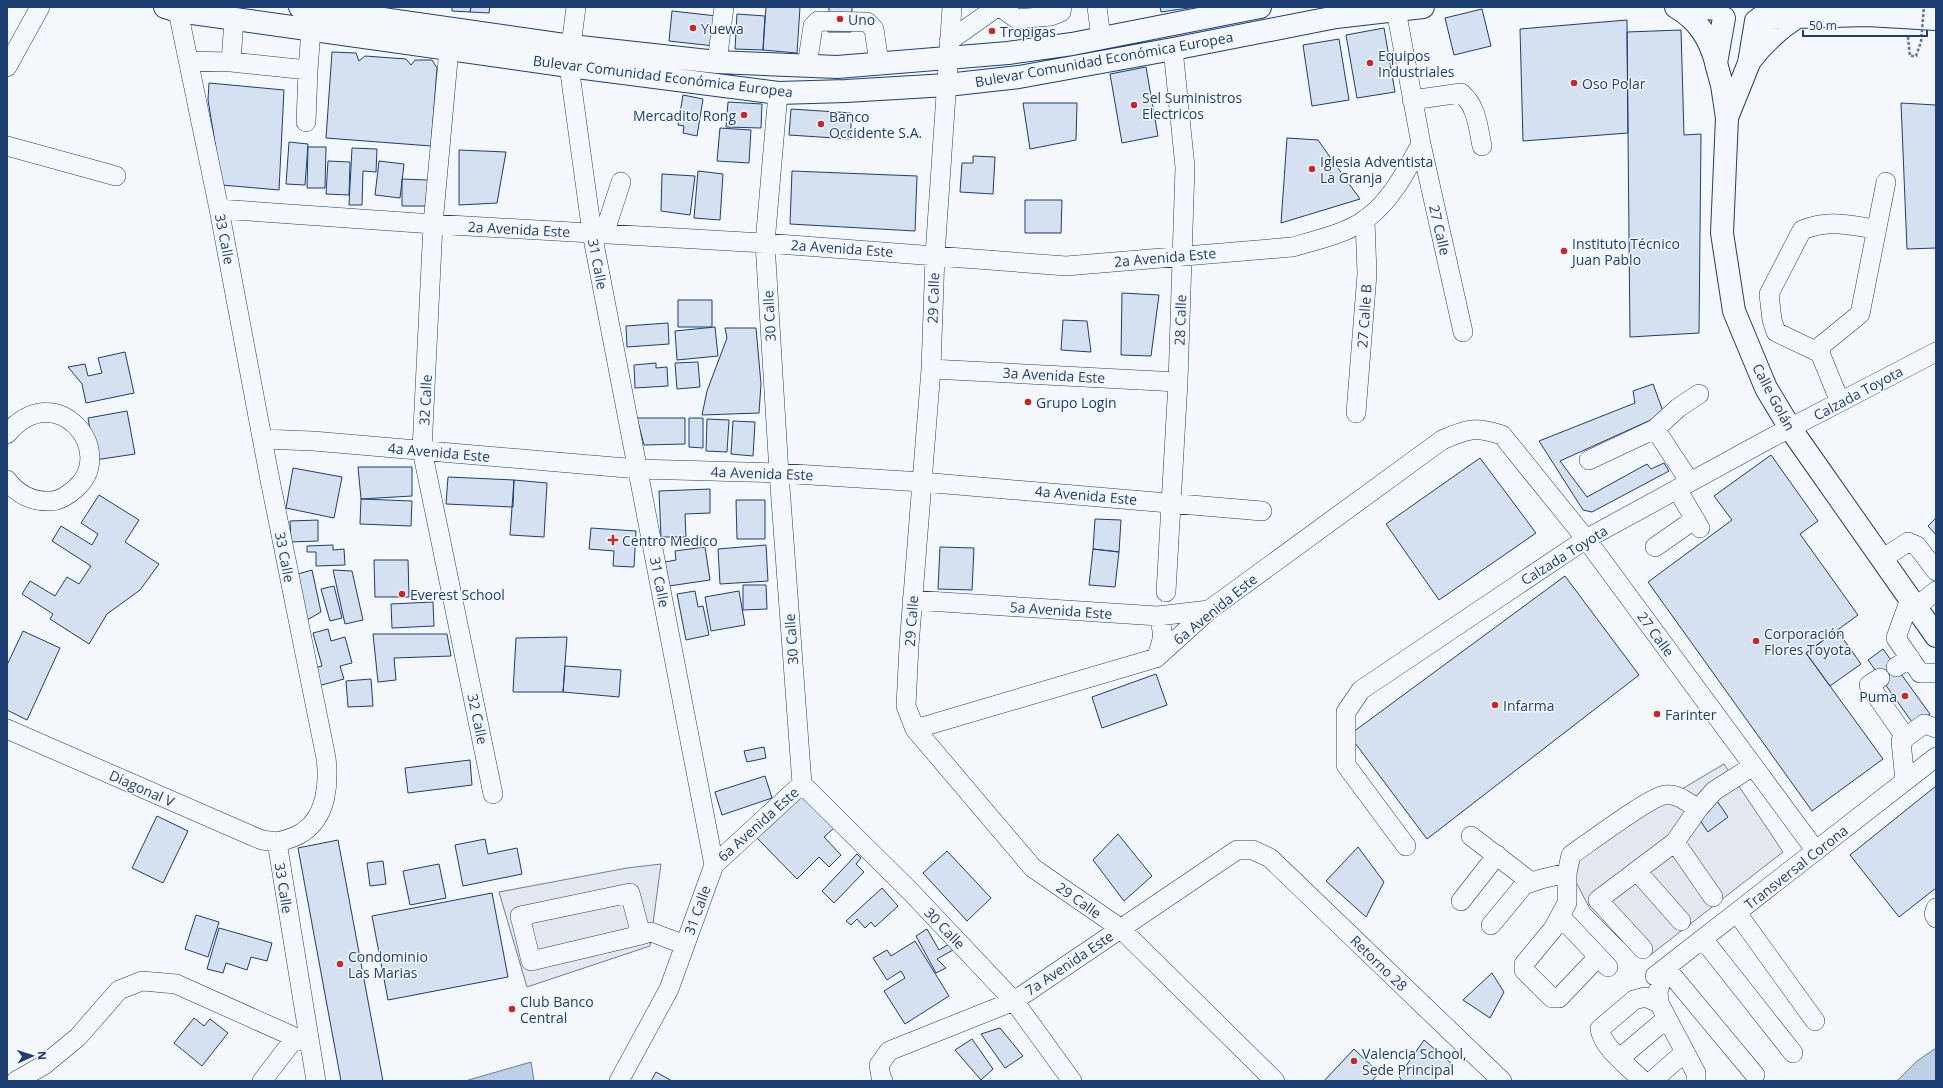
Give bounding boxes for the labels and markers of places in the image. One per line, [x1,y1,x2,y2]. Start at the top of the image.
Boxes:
place label: Uno [848,10,875,29]
marker: Uno [835,14,845,24]
place label: Yuewa [701,19,744,38]
place label: Tropigas [1000,22,1056,41]
marker: Yuewa [688,23,698,33]
marker: Tropigas [987,26,997,36]
place label: Equipos Industriales [1378,46,1455,81]
marker: Equipos Industriales [1365,58,1375,68]
place label: Oso Polar [1582,74,1646,93]
marker: Oso Polar [1569,78,1579,88]
place label: Sel Suministros Electricos [1142,88,1242,123]
marker: Sel Suministros Electricos [1129,100,1139,110]
place label: Mercadito Rong [633,106,736,125]
place label: Banco Occidente S.A. [829,107,922,142]
marker: Mercadito Rong [739,110,749,120]
marker: Banco Occidente S.A. [816,119,826,129]
place label: Iglesia Adventista La Granja [1320,152,1433,187]
marker: Iglesia Adventista La Granja [1307,164,1317,174]
place label: Instituto Técnico Juan Pablo [1570,234,1680,269]
marker: Instituto Técnico Juan Pablo [1559,246,1569,256]
place label: Grupo Login [1036,393,1117,412]
marker: Grupo Login [1023,397,1033,407]
place label: Centro Medico [622,531,718,550]
marker: Centro Medico [607,534,619,546]
place label: Everest School [410,585,505,604]
marker: Everest School [397,589,407,599]
place label: Corporación Flores Toyota [1764,624,1851,659]
marker: Corporación Flores Toyota [1751,636,1761,646]
place label: Puma [1859,687,1897,706]
marker: Puma [1900,691,1910,701]
place label: Infarma [1503,696,1554,715]
marker: Infarma [1490,700,1500,710]
place label: Farinter [1665,705,1717,724]
marker: Farinter [1652,709,1662,719]
place label: Condominio Las Marias [348,947,428,982]
marker: Condominio Las Marias [335,959,345,969]
place label: Club Banco Central [520,992,594,1027]
marker: Club Banco Central [507,1004,517,1014]
place label: Valencia School, Sede Principal [1362,1044,1467,1079]
marker: Valencia School, Sede Principal [1349,1056,1359,1066]

